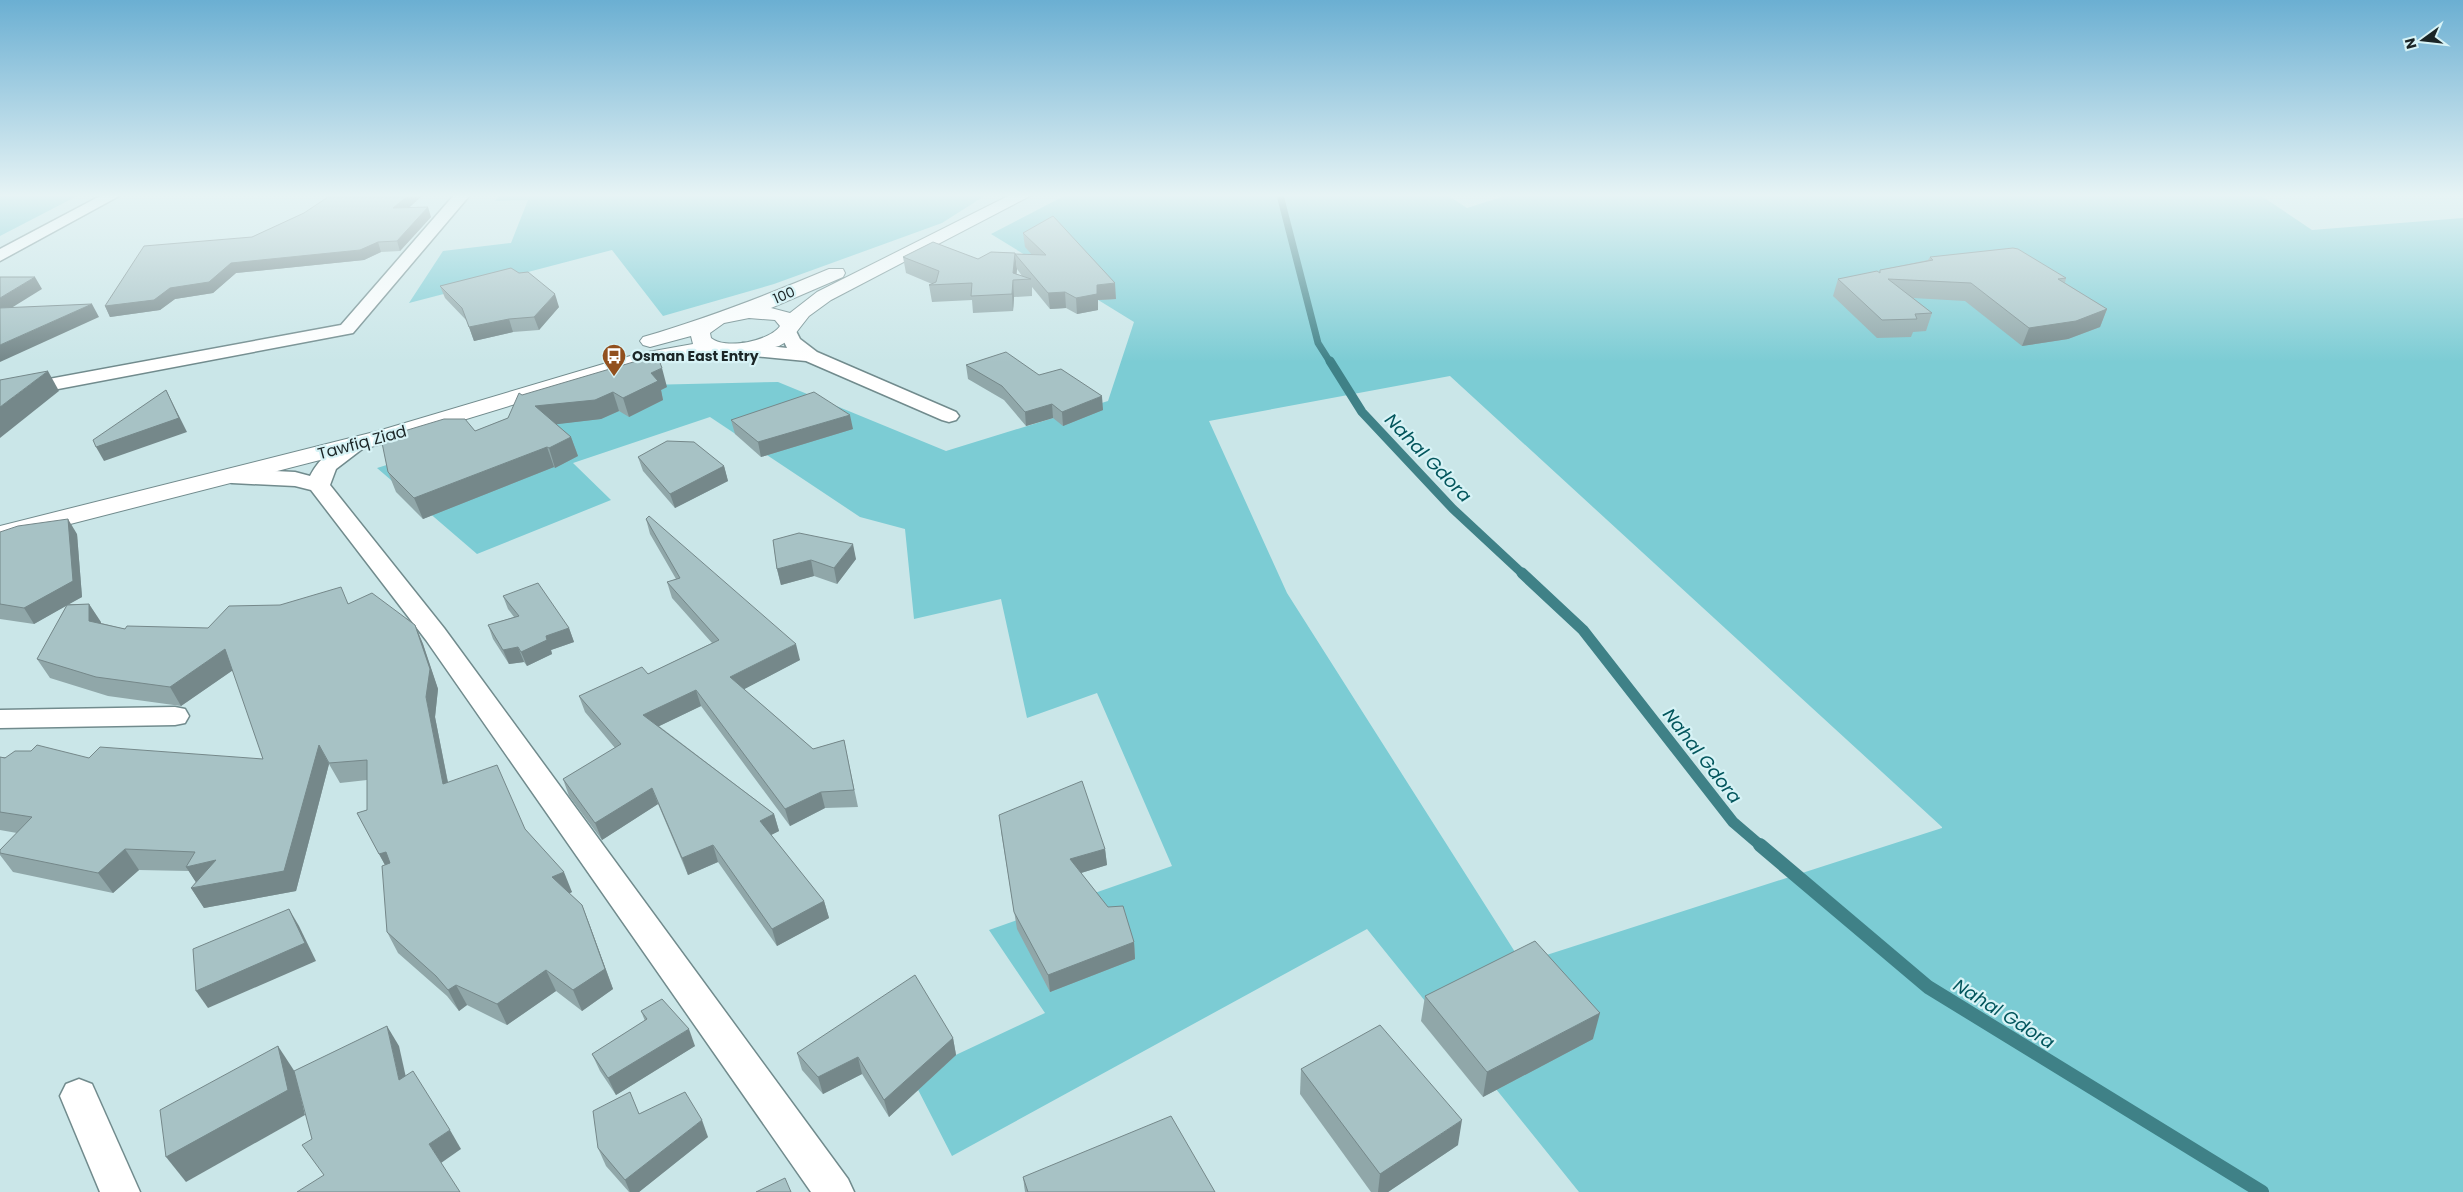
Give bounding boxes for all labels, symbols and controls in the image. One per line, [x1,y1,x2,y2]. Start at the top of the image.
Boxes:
north arrow [2398,15,2448,65]
text: N [2399,36,2421,51]
street label: 100 [770,281,798,309]
bus stop icon: Osman East Entry [601,343,627,377]
place label: Osman East Entry [632,346,759,366]
water label: Nahal Gdora [1379,408,1477,508]
street label: Tawfiq Ziad [315,420,409,465]
water label: Nahal Gdora [1657,703,1748,809]
water label: Nahal Gdora [1949,973,2060,1055]

